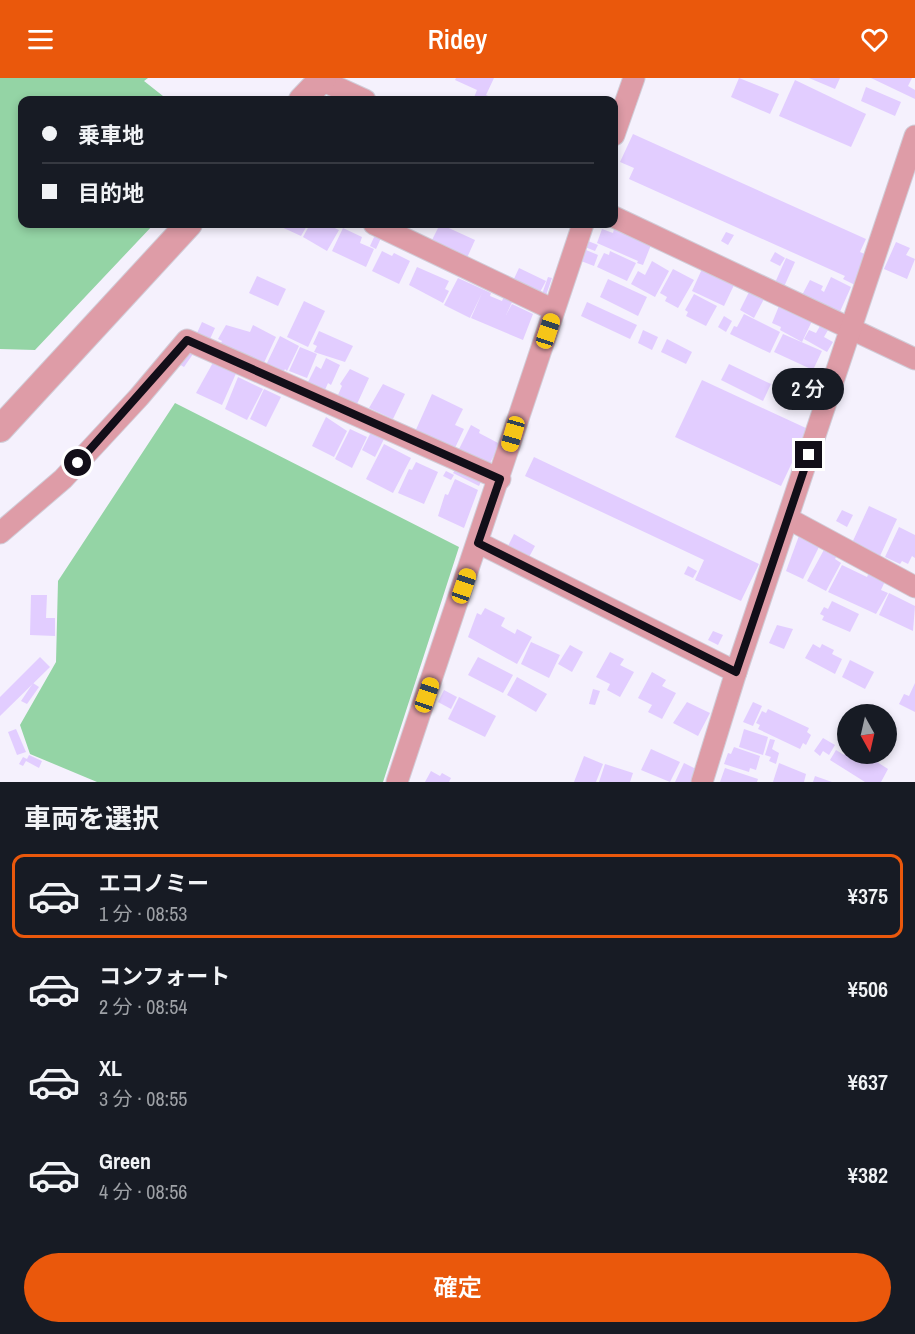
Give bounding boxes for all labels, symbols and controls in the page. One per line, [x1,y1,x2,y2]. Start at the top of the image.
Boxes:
text: Ridey [428,21,487,57]
icon: menu [24,23,57,56]
icon: heart [858,23,891,56]
text: 乗車地 [78,120,144,150]
text: 目的地 [78,178,144,208]
car [534,311,562,351]
callout: 2 分 [773,368,845,410]
text: 2 分 [791,375,825,402]
car [499,414,527,454]
route end [795,441,822,468]
route start [64,449,91,476]
car [450,566,478,606]
car [413,675,441,715]
north arrow [837,704,897,764]
map controls [837,704,897,764]
text: 車両を選択 [24,800,159,836]
text: エコノミー [99,868,209,898]
icon: car [27,869,81,923]
text: ¥375 [848,881,888,911]
text: 1 分 · 08:53 [99,900,187,927]
text: コンフォート [99,961,230,991]
icon: car [27,962,81,1016]
text: ¥506 [848,974,888,1004]
text: 2 分 · 08:54 [99,993,187,1020]
text: XL [99,1053,122,1083]
icon: car [27,1055,81,1109]
text: ¥637 [848,1067,888,1097]
text: 3 分 · 08:55 [99,1085,187,1112]
text: Green [99,1146,151,1176]
icon: car [27,1148,81,1202]
text: ¥382 [848,1160,888,1190]
text: 4 分 · 08:56 [99,1178,187,1205]
button: 確定 [24,1253,891,1322]

